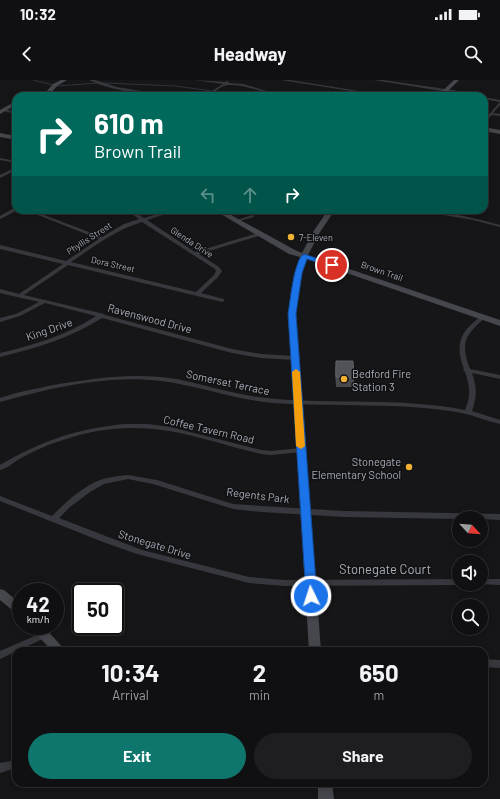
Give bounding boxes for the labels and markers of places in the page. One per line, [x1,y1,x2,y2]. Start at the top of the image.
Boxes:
marker: 7-Eleven [286,232,296,242]
place label: 7-Eleven [299,232,333,243]
pin [315,248,349,282]
place label: Bedford Fire Station 3 [352,367,411,393]
marker: Bedford Fire Station 3 [339,374,349,384]
place label: Stonegate Elementary School [311,455,401,481]
marker: Stonegate Elementary School [404,462,414,472]

